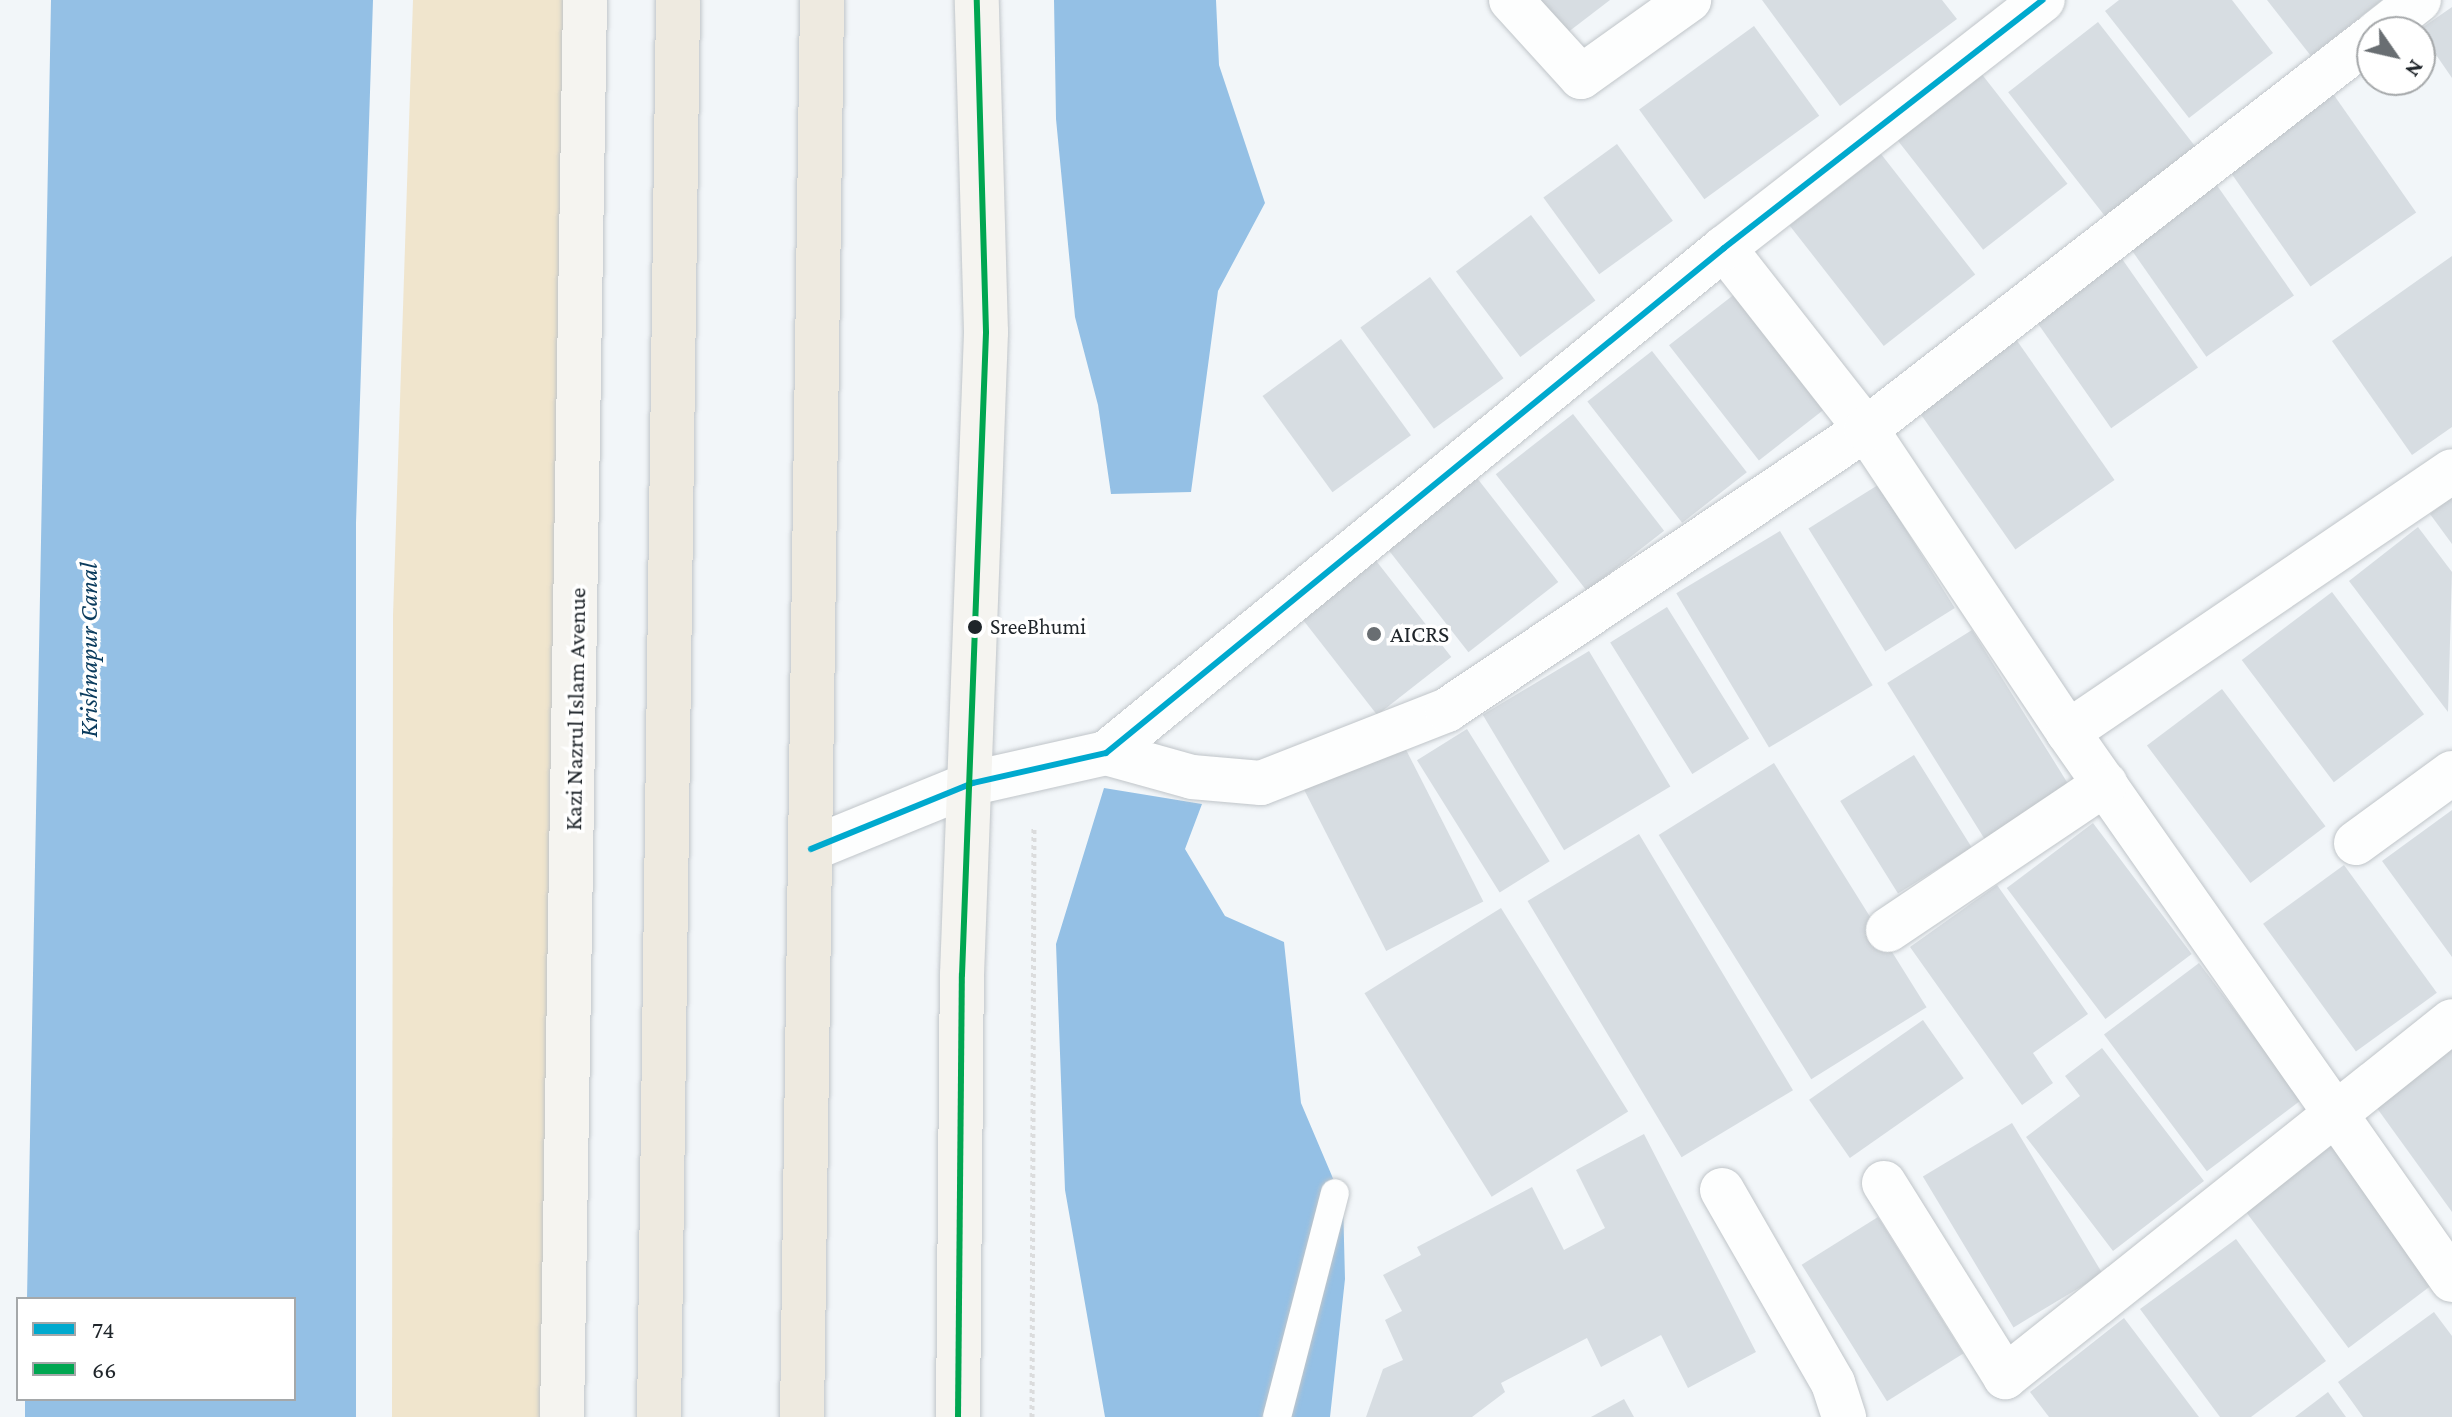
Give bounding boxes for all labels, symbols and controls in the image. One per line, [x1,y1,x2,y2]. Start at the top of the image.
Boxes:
north arrow [2356,16,2436,96]
text: N [2400,55,2429,82]
water label: Krishnapur Canal [73,562,105,738]
street label: Kazi Nazrul Islam Avenue [558,587,592,831]
place label: SreeBhumi [990,614,1086,640]
marker: SreeBhumi [967,619,983,635]
place label: AICRS [1390,620,1449,648]
marker: AICRS [1365,625,1383,643]
legend [16,1297,296,1401]
text: 74 [92,1316,115,1343]
text: 66 [92,1356,116,1383]

